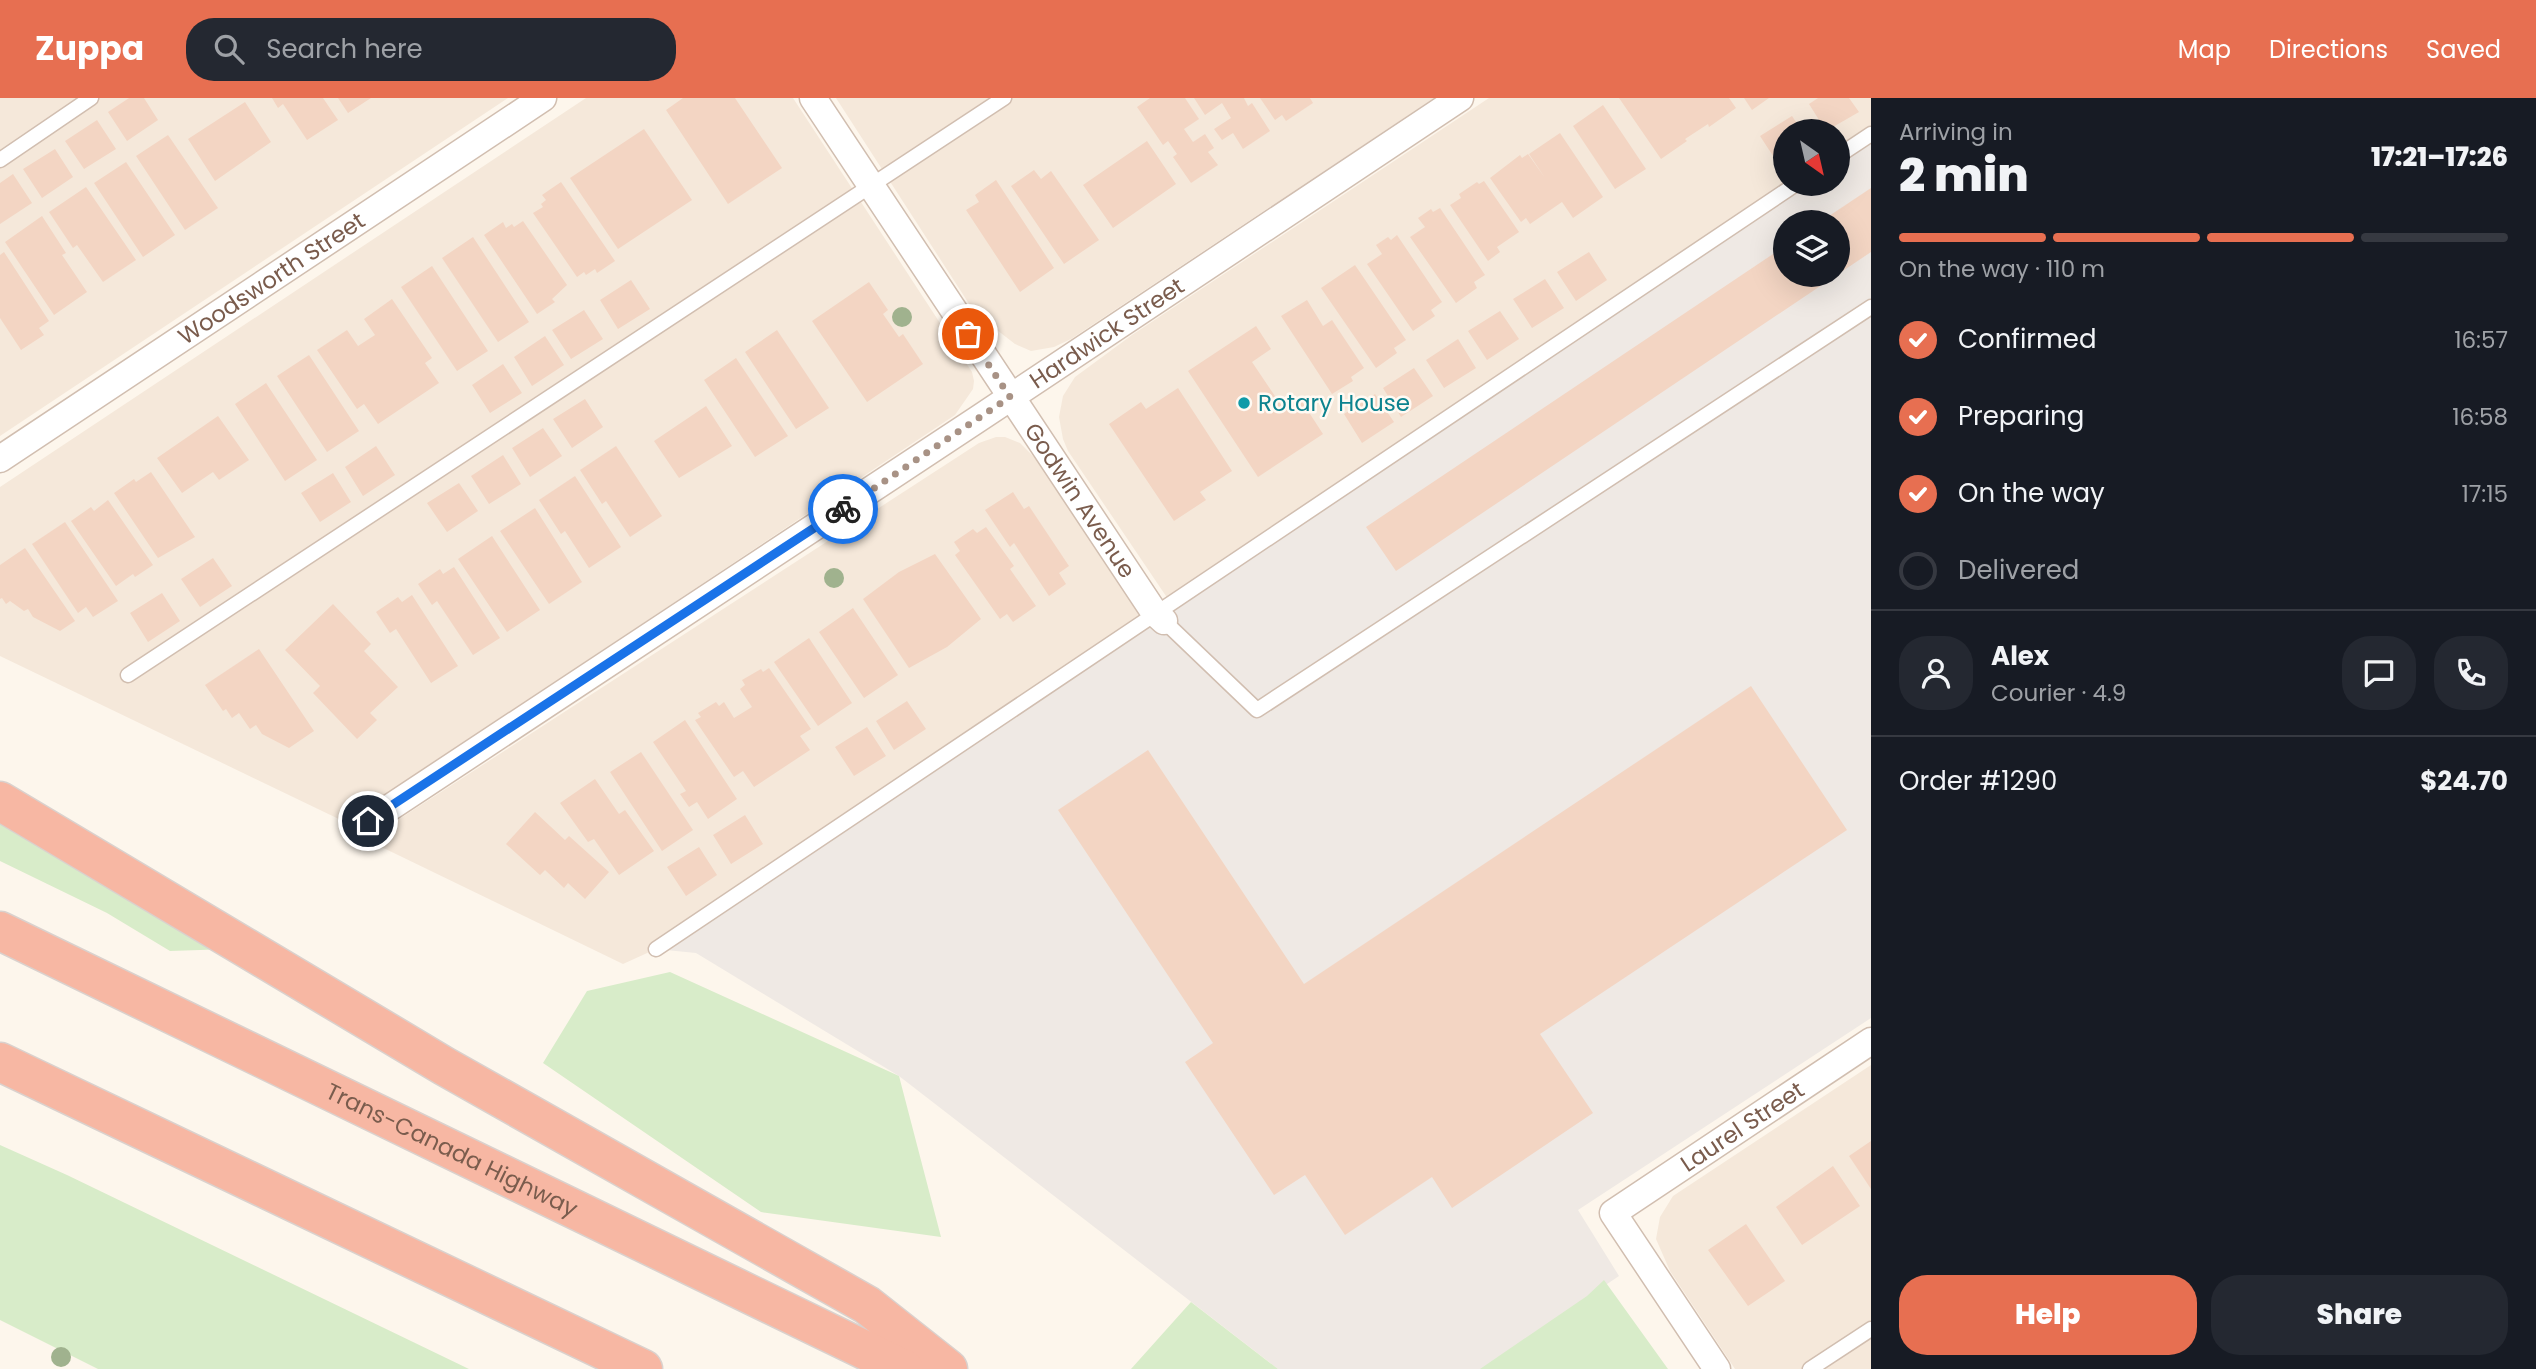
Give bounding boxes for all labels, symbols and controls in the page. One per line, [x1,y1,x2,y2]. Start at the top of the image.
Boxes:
search box [186,18,676,81]
text: Zuppa [35,25,144,72]
icon: search [210,30,248,68]
text: Search here [266,31,423,67]
text: Map [2178,33,2231,66]
text: Directions [2269,33,2388,66]
text: Saved [2426,33,2501,66]
text: Arriving in [1899,116,2013,148]
north arrow [1773,119,1850,196]
map controls [1773,119,1850,287]
text: 17:21–17:26 [2371,139,2508,175]
text: 2 min [1899,143,2029,207]
street label: Woodsworth Street [172,205,371,352]
button: layers [1773,210,1850,287]
text: On the way · 110 m [1899,253,2105,285]
street label: Hardwick Street [1023,270,1191,396]
pin [938,304,998,364]
icon: bag [949,315,987,353]
icon: check [1899,321,1937,359]
text: Confirmed [1958,321,2096,357]
text: 16:57 [2454,324,2508,356]
place label: Rotary House [1258,387,1410,419]
marker: Rotary House [1236,395,1252,411]
icon: check [1899,398,1937,436]
text: Preparing [1958,398,2084,434]
text: 16:58 [2452,401,2508,433]
street label: Godwin Avenue [1017,417,1143,584]
courier [808,474,878,544]
icon: check [1899,475,1937,513]
text: On the way [1958,475,2105,511]
text: 17:15 [2461,478,2508,510]
icon: bike [824,490,862,528]
text: Delivered [1958,552,2079,588]
button: person [1899,636,1973,710]
button: chat [2342,636,2416,710]
button: phone [2434,636,2508,710]
text: Alex [1991,638,2049,674]
text: Courier · 4.9 [1991,677,2126,709]
text: Order #1290 [1899,763,2057,799]
text: $24.70 [2420,763,2508,799]
pin [338,791,398,851]
icon: home [349,802,387,840]
street label: Laurel Street [1674,1074,1810,1180]
street label: Trans-Canada Highway [320,1075,583,1225]
button: Help [1899,1275,2197,1355]
button: Share [2211,1275,2508,1355]

